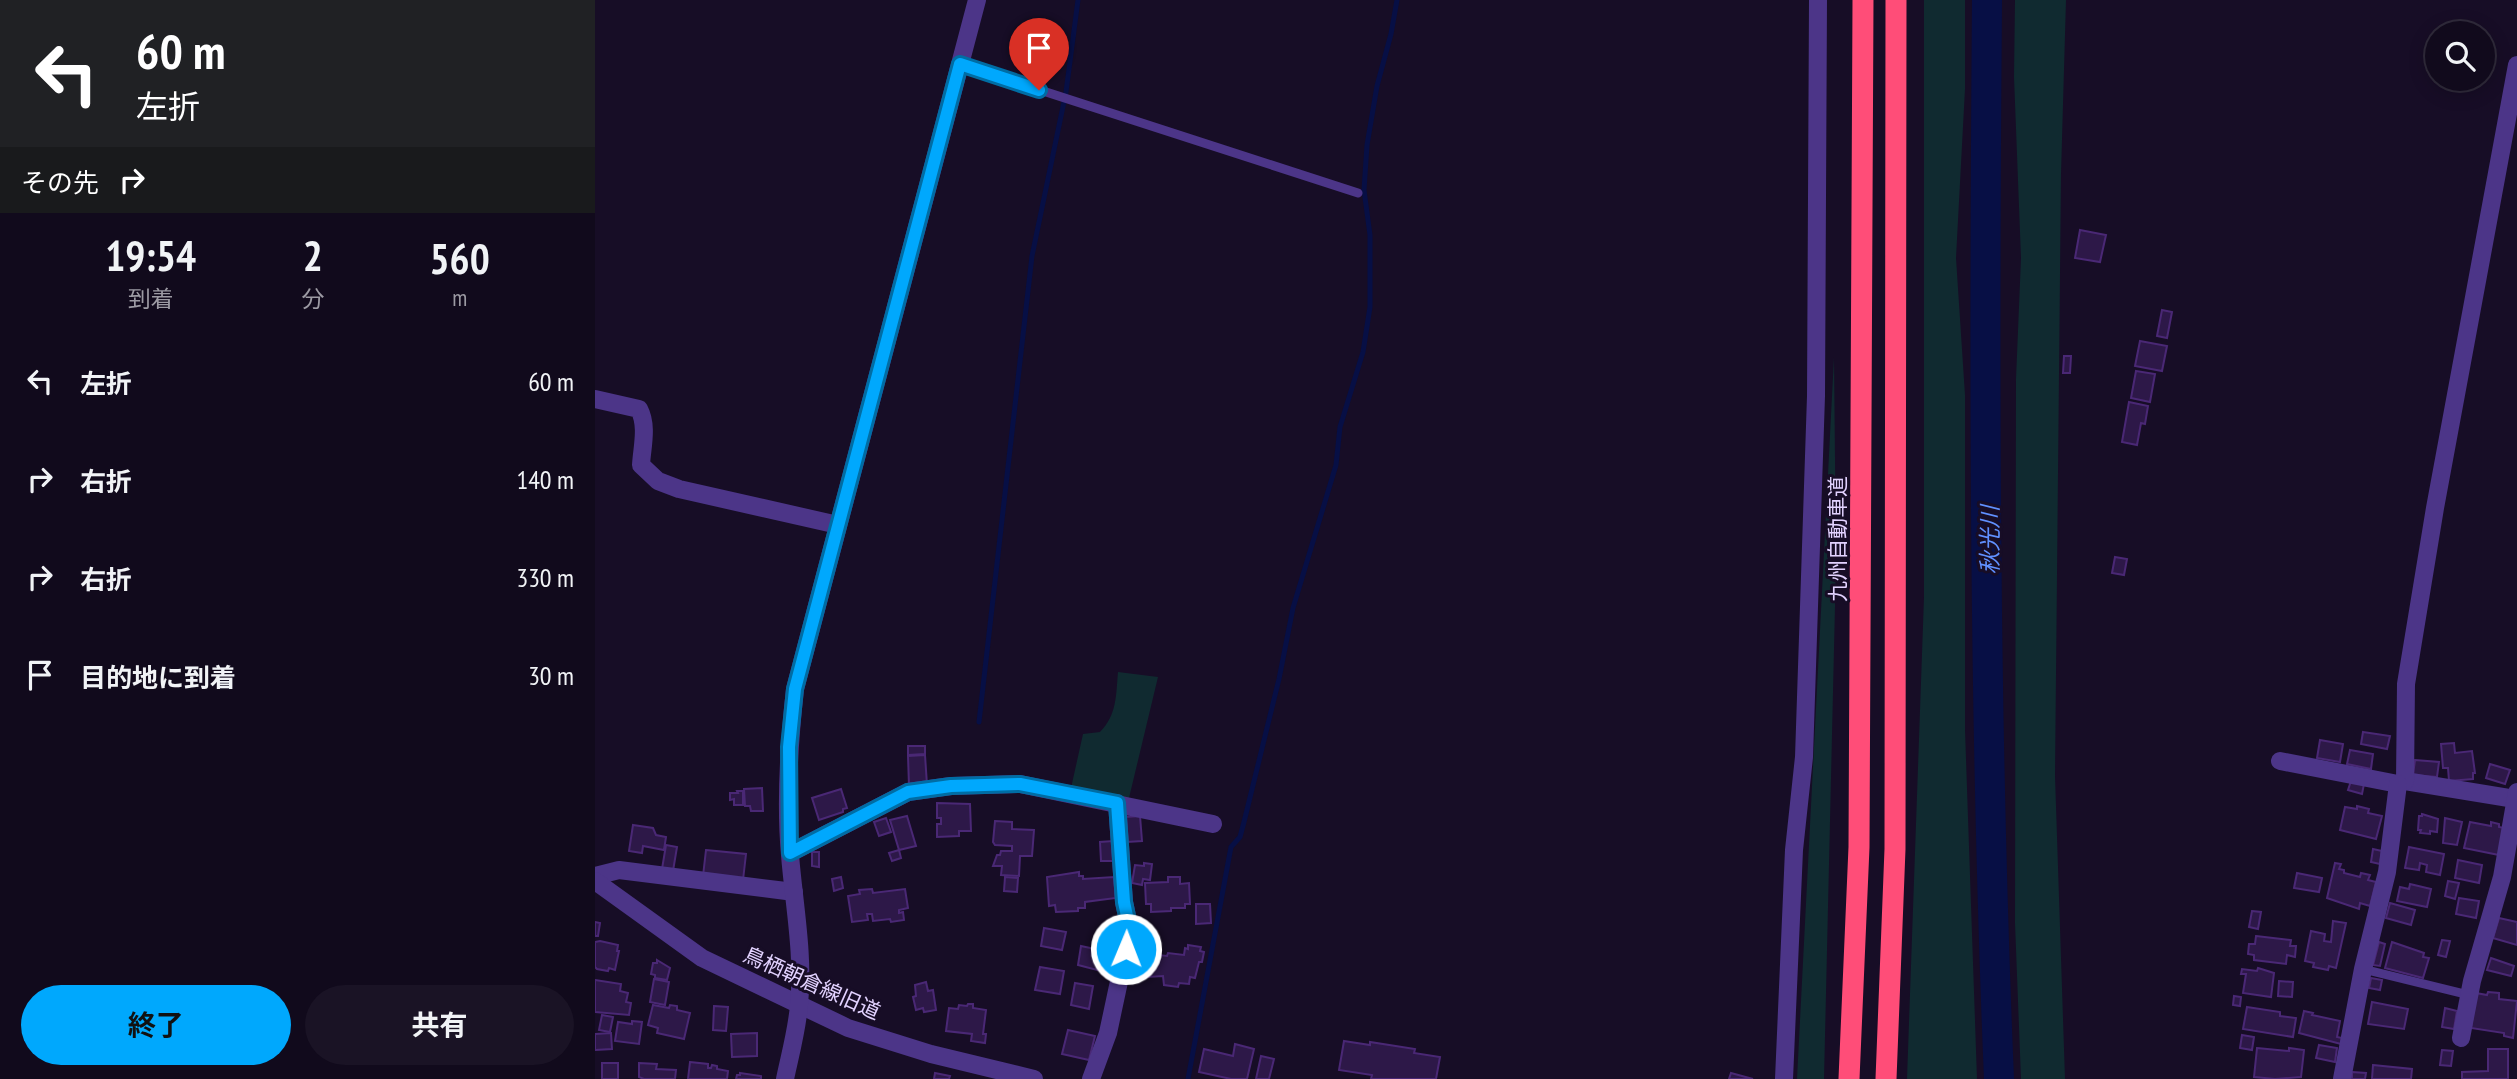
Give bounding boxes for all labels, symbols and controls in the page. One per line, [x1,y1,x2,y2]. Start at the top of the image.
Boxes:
pin [1009,18,1069,90]
text: 60 m [136,19,225,83]
map controls [2425,21,2495,91]
button: search [2425,21,2495,91]
icon: left [21,28,112,119]
icon: arrive [1020,29,1058,67]
text: 左折 [136,85,200,127]
icon: right [113,161,151,199]
text: その先 [21,166,99,199]
text: 19:54 [105,228,196,283]
text: 2 [303,228,323,283]
text: 560 [430,231,490,286]
text: m [452,283,467,312]
text: 到着 [128,284,174,313]
text: 分 [301,284,324,313]
icon: left [21,362,59,400]
text: 60 m [528,365,574,398]
text: 左折 [80,367,132,400]
icon: right [21,460,59,498]
text: 140 m [516,463,574,496]
text: 右折 [80,465,132,498]
street label: 九州自動車道 [1824,476,1851,602]
water label: 秋光川 [1975,503,2004,575]
icon: right [21,558,59,596]
text: 330 m [516,561,574,594]
text: 右折 [80,563,132,596]
icon: arrive [21,656,59,694]
text: 30 m [528,659,574,692]
text: 目的地に到着 [80,661,236,694]
position arrow [1089,912,1163,986]
street label: 鳥栖朝倉線旧道 [739,941,885,1025]
button: 終了 [21,985,291,1065]
button: 共有 [305,985,574,1065]

